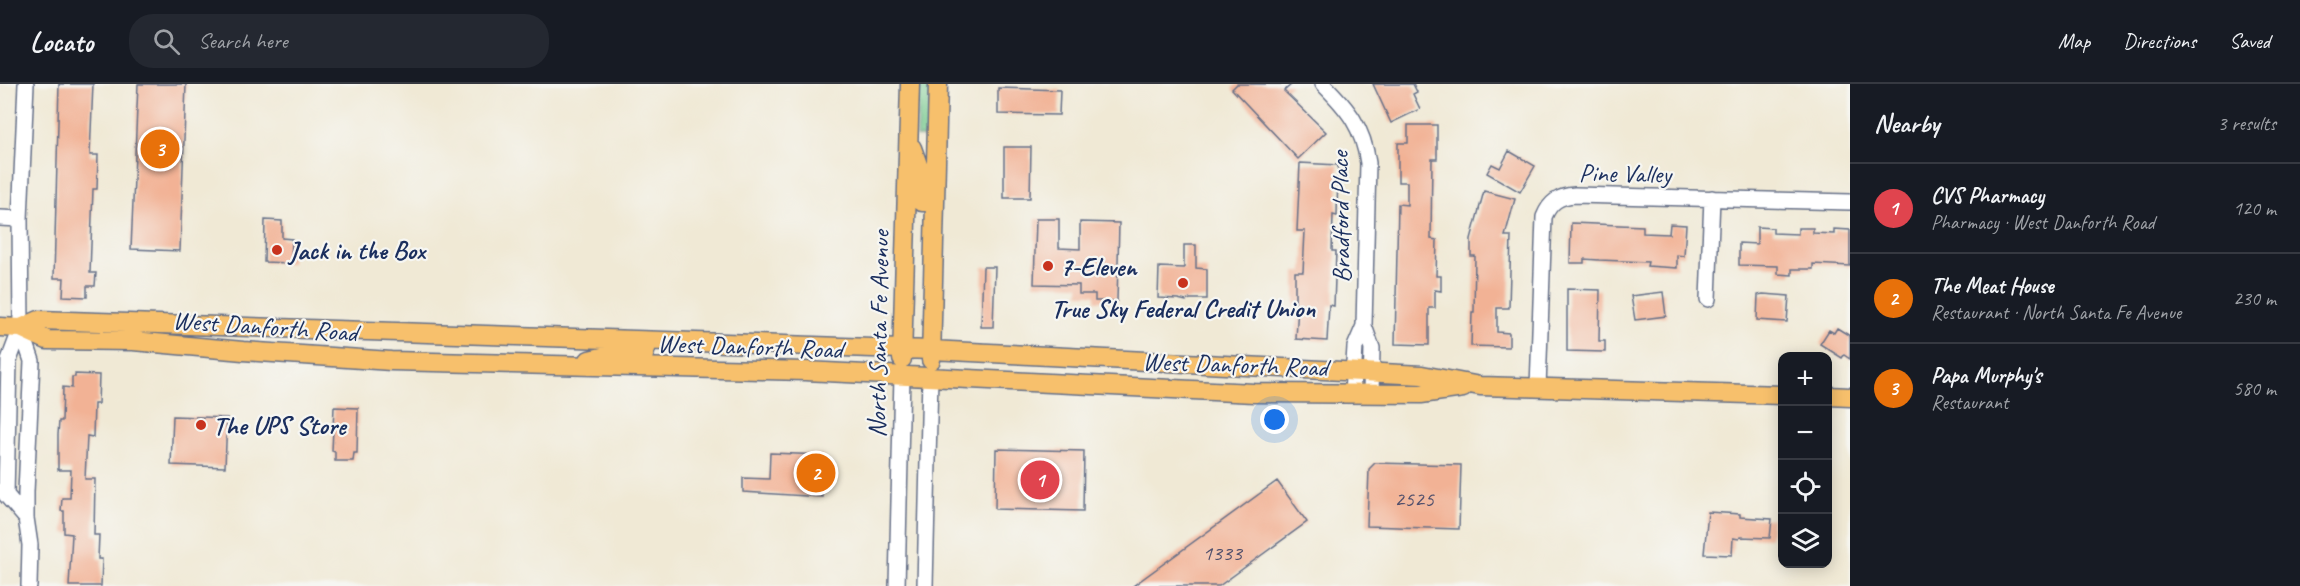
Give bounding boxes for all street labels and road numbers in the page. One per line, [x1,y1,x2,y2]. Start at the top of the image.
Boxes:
street label: Bradford Place [1323,148,1358,283]
street label: Pine Valley [1579,156,1673,191]
street label: North Santa Fe Avenue [860,228,897,438]
street label: West Danforth Road [172,304,362,350]
street label: West Danforth Road [657,327,847,366]
street label: West Danforth Road [1142,345,1332,384]

